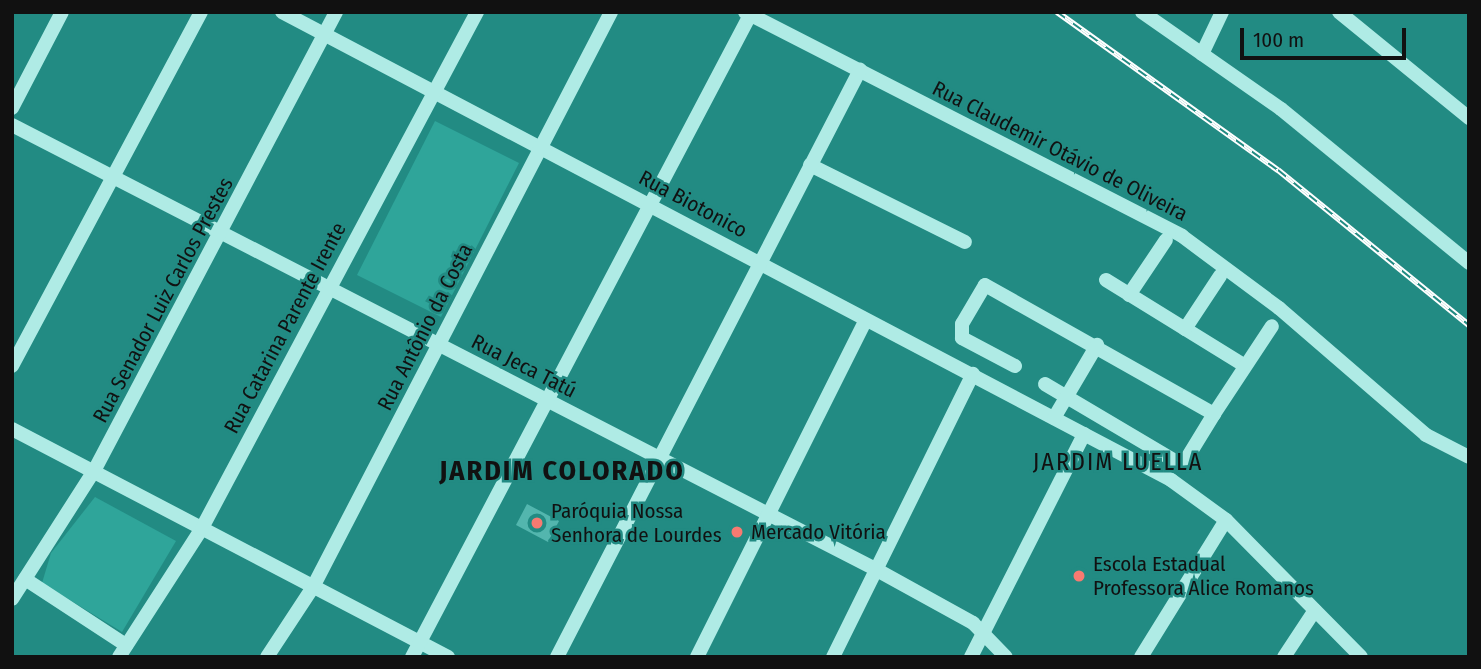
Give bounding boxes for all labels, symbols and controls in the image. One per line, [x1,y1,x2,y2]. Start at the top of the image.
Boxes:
scale bar [1243,14,1409,58]
text: 100 m [1253,27,1304,53]
street label: Rua Claudemir Otávio de Oliveira [928,76,1192,226]
street label: Rua Biotonico [635,165,751,243]
street label: Rua Senador Luiz Carlos Prestes [88,173,238,427]
street label: Rua Catarina Parente Irente [219,218,351,438]
street label: Rua Antônio da Costa [372,240,478,414]
street label: Rua Jeca Tatú [467,329,581,403]
district label: JARDIM LUELLA [1034,449,1202,477]
district label: JARDIM COLORADO [441,454,683,488]
place label: Paróquia Nossa Senhora de Lourdes [551,498,722,548]
marker: Paróquia Nossa Senhora de Lourdes [529,515,545,531]
place label: Mercado Vitória [751,519,886,545]
marker: Mercado Vitória [729,524,745,540]
place label: Escola Estadual Professora Alice Romanos [1093,551,1314,601]
marker: Escola Estadual Professora Alice Romanos [1071,568,1087,584]

